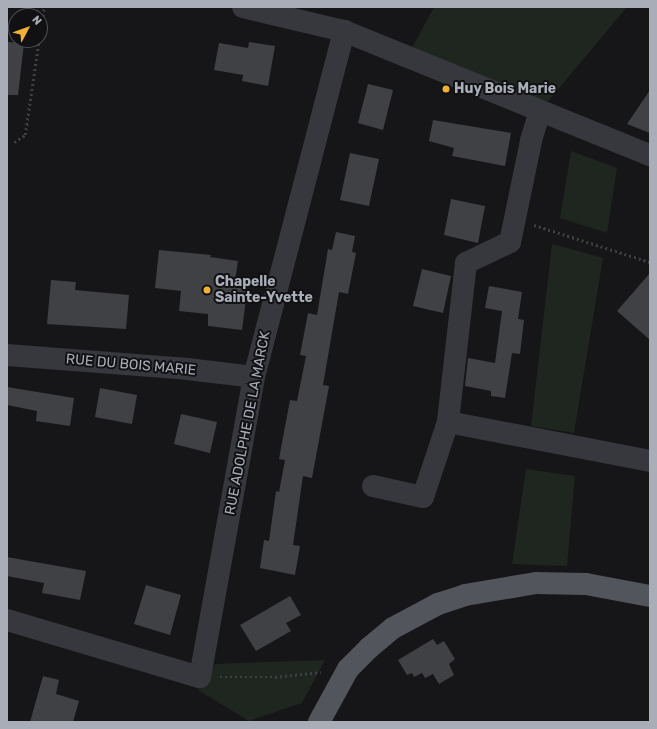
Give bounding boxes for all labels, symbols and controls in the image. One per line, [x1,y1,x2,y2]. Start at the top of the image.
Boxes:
north arrow [8,8,48,48]
text: N [29,13,44,28]
place label: Huy Bois Marie [454,81,556,97]
marker: Huy Bois Marie [441,84,451,94]
place label: Chapelle Sainte-Yvette [215,274,313,306]
marker: Chapelle Sainte-Yvette [202,285,212,295]
street label: RUE ADOLPHE DE LA MARCK [222,329,274,517]
street label: RUE DU BOIS MARIE [65,351,197,379]

